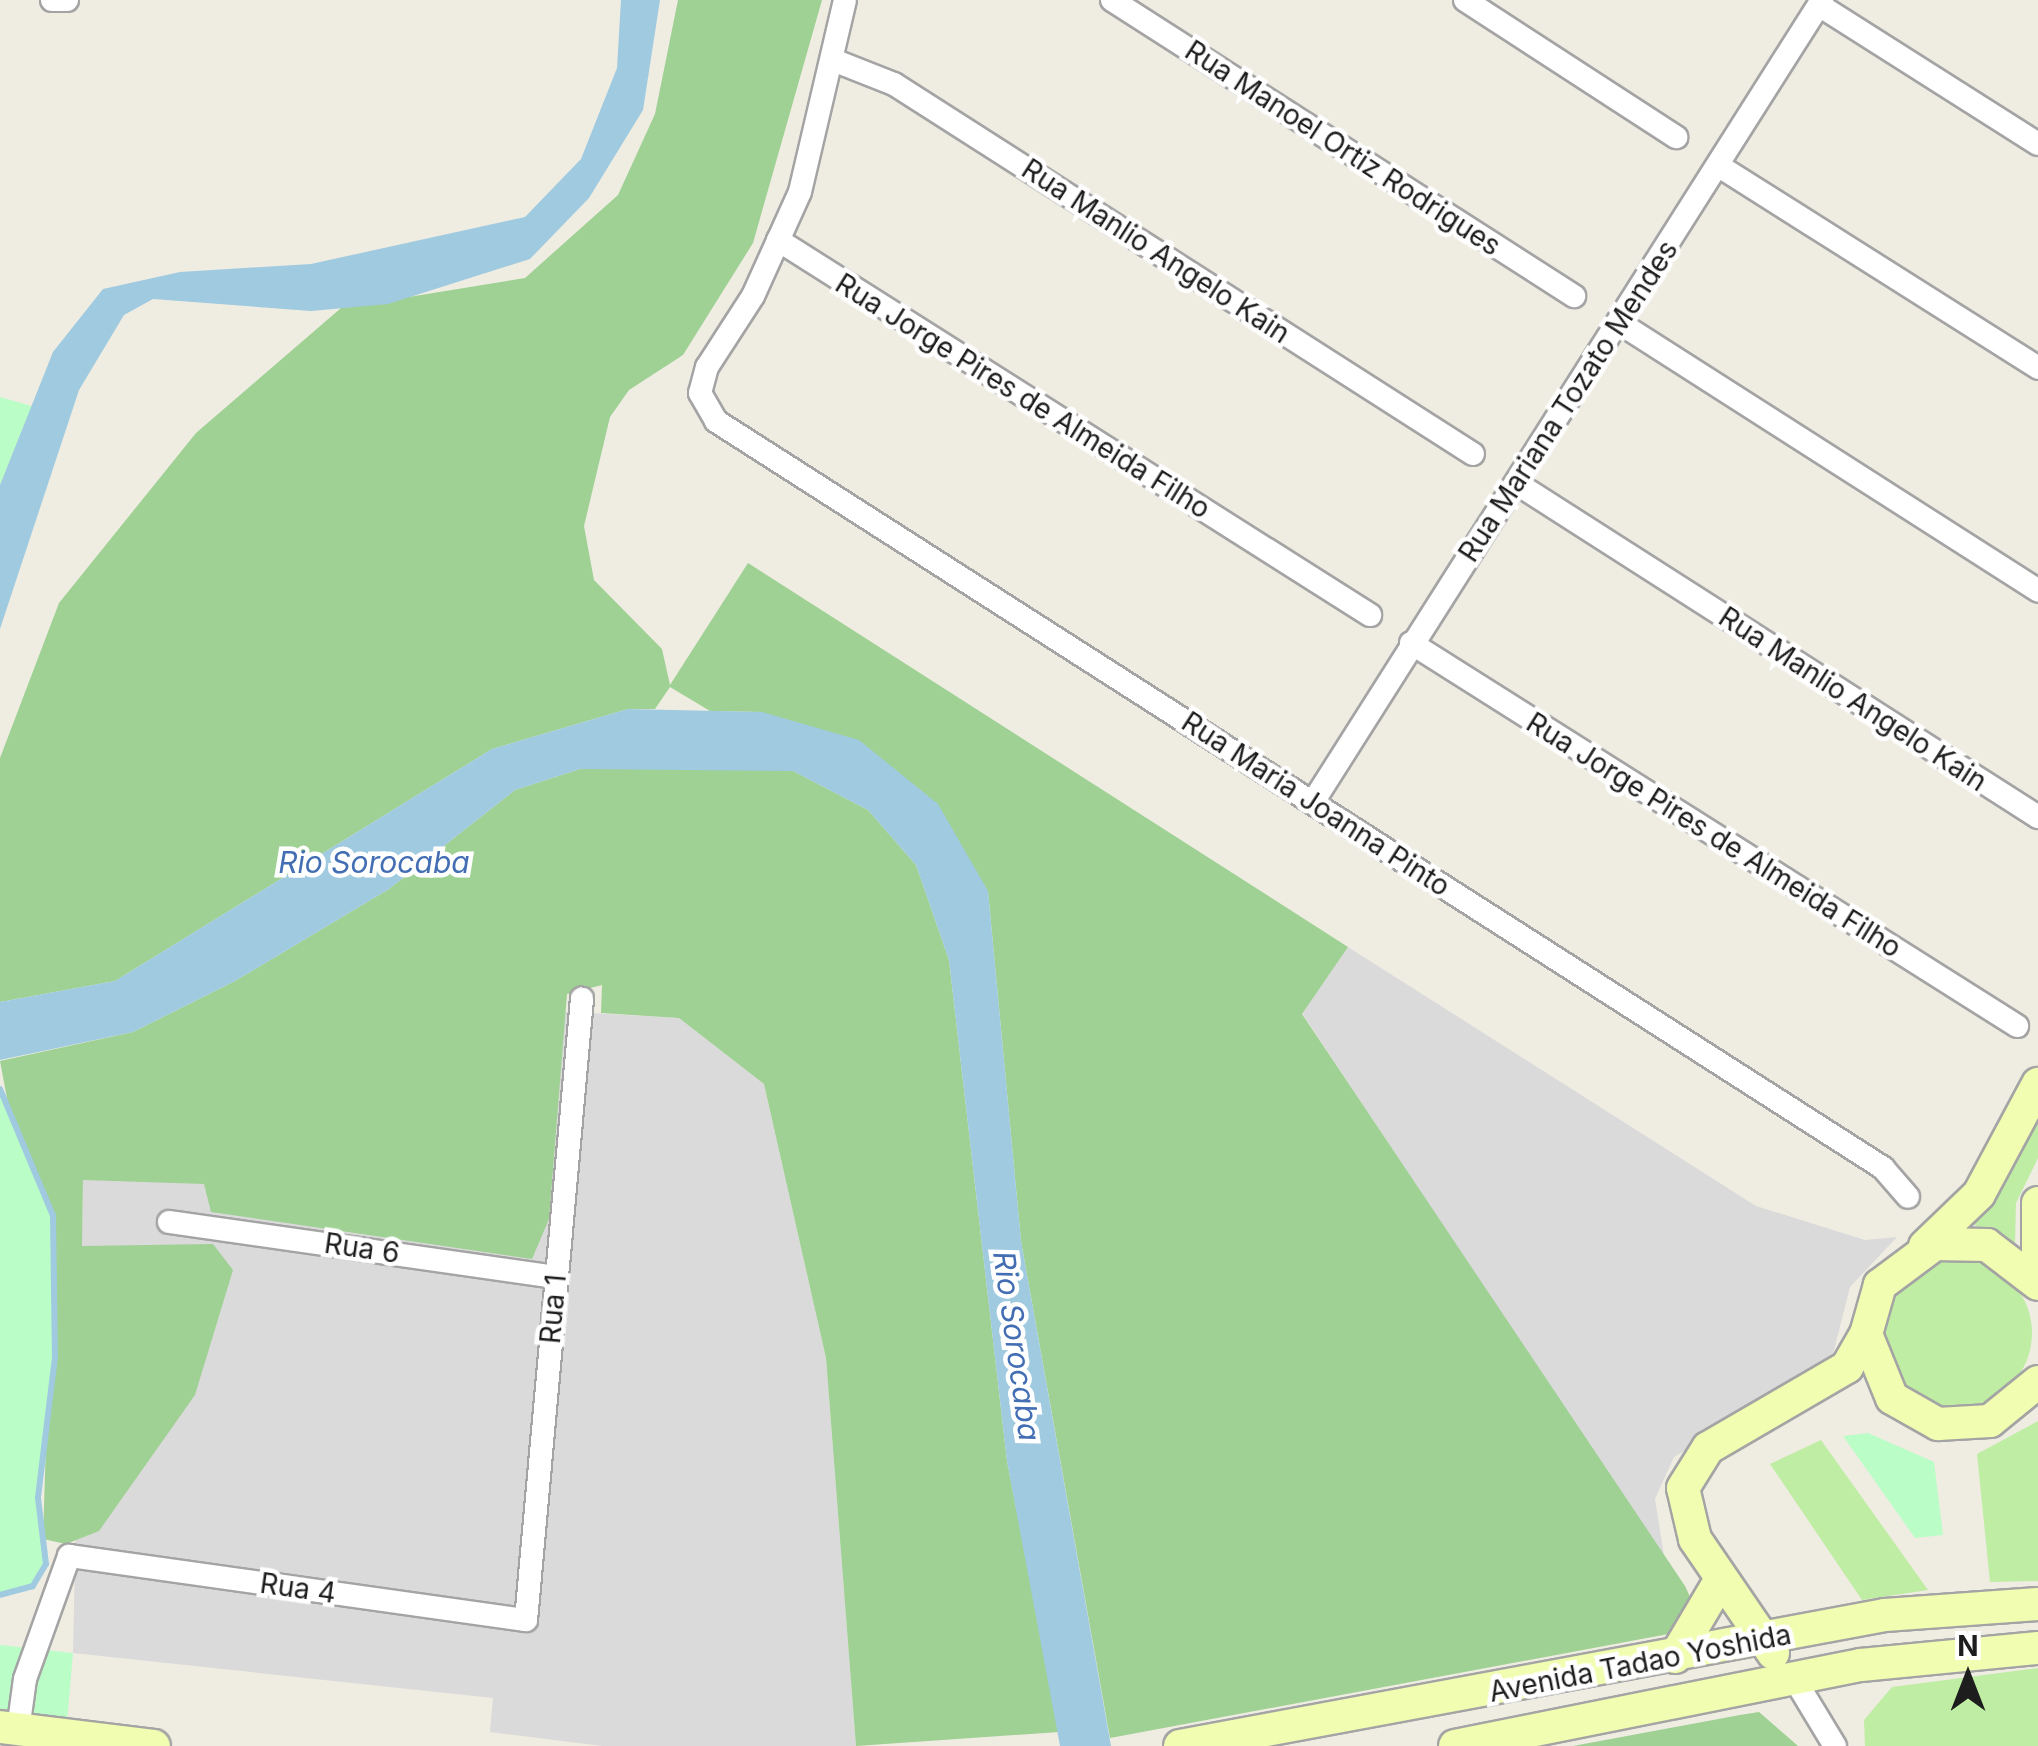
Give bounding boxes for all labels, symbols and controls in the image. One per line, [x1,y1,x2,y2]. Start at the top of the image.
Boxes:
street label: Rua Manoel Ortiz Rodrigues [1179,33,1507,263]
street label: Rua Manlio Angelo Kain [1016,152,1296,350]
street label: Rua Mariana Tozato Mendes [1451,234,1685,568]
street label: Rua Jorge Pires de Almeida Filho [829,266,1217,526]
street label: Rua Manlio Angelo Kain [1713,600,1993,798]
street label: Rua Maria Joanna Pinto [1176,705,1456,903]
street label: Rua Jorge Pires de Almeida Filho [1520,705,1908,965]
water label: Rio Sorocaba [278,844,470,880]
street label: Rua 6 [322,1226,402,1270]
water label: Rio Sorocaba [986,1249,1048,1443]
street label: Rua 1 [533,1273,573,1345]
street label: Rua 4 [258,1566,338,1610]
street label: Avenida Tadao Yoshida [1486,1617,1794,1709]
north arrow [1918,1626,2018,1726]
text: N [1957,1629,1979,1663]

